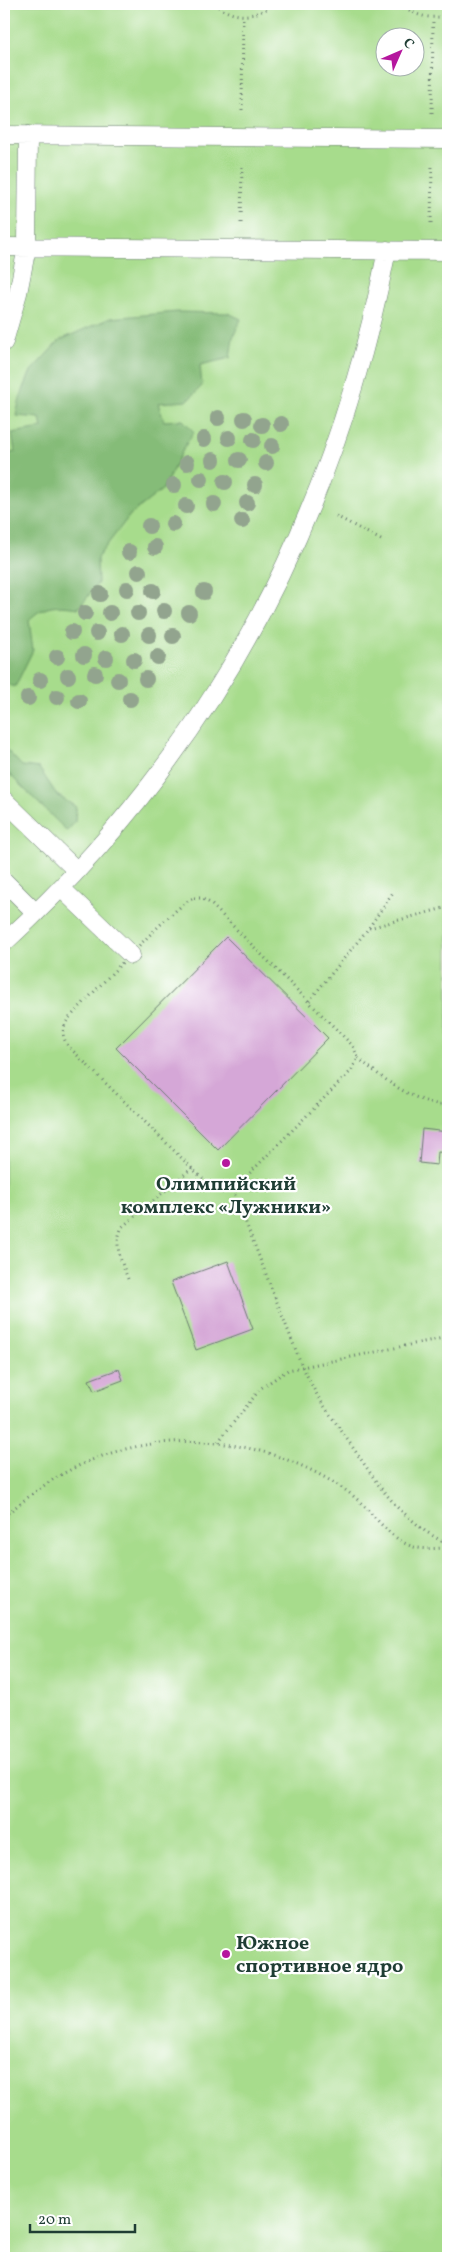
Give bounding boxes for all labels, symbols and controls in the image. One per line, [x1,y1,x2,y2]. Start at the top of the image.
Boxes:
north arrow [374,28,424,78]
text: С [398,34,418,54]
marker: Олимпийский комплекс «Лужники» [220,1157,232,1169]
place label: Олимпийский комплекс «Лужники» [121,1171,331,1222]
place label: Южное спортивное ядро [236,1930,404,1981]
marker: Южное спортивное ядро [220,1948,232,1960]
scale bar [30,2202,135,2234]
text: 20 m [38,2210,71,2231]

